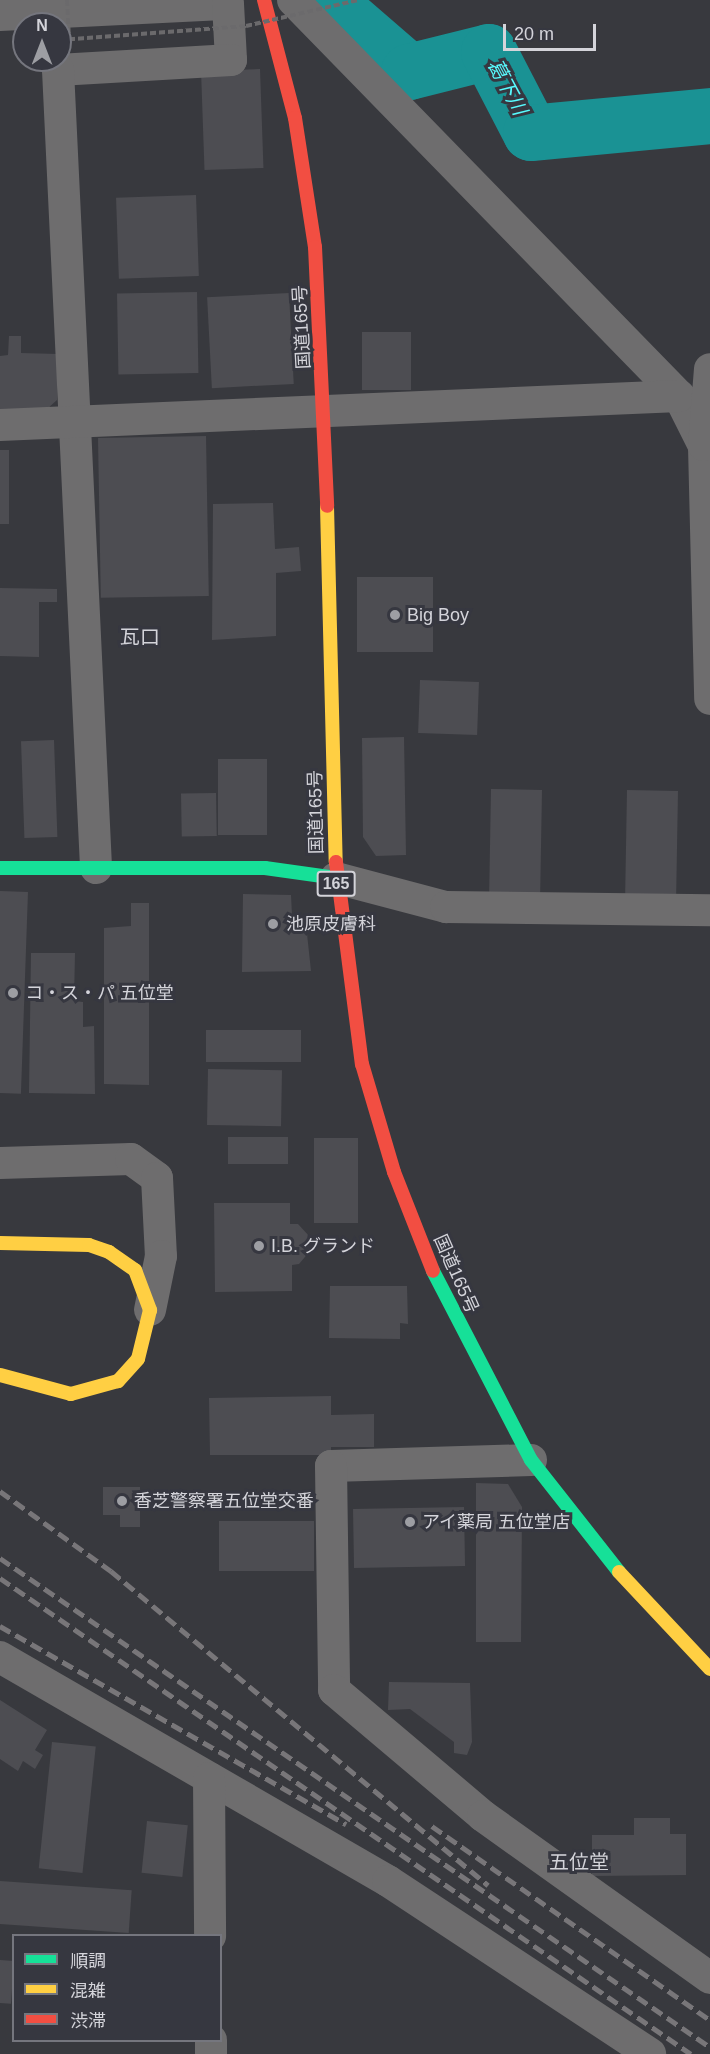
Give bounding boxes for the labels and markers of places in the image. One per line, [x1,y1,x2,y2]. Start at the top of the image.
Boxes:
place label: Big Boy [407,604,469,626]
marker: Big Boy [388,608,402,622]
place label: 池原皮膚科 [286,913,376,935]
marker: 池原皮膚科 [264,915,282,933]
place label: コ・ス・パ 五位堂 [25,982,174,1004]
marker: コ・ス・パ 五位堂 [6,986,20,1000]
place label: I.B. グランド [271,1235,375,1257]
marker: I.B. グランド [252,1239,266,1253]
place label: 香芝警察署五位堂交番 [134,1490,314,1512]
marker: 香芝警察署五位堂交番 [115,1494,129,1508]
place label: アイ薬局 五位堂店 [422,1511,571,1533]
marker: アイ薬局 五位堂店 [403,1515,417,1529]

